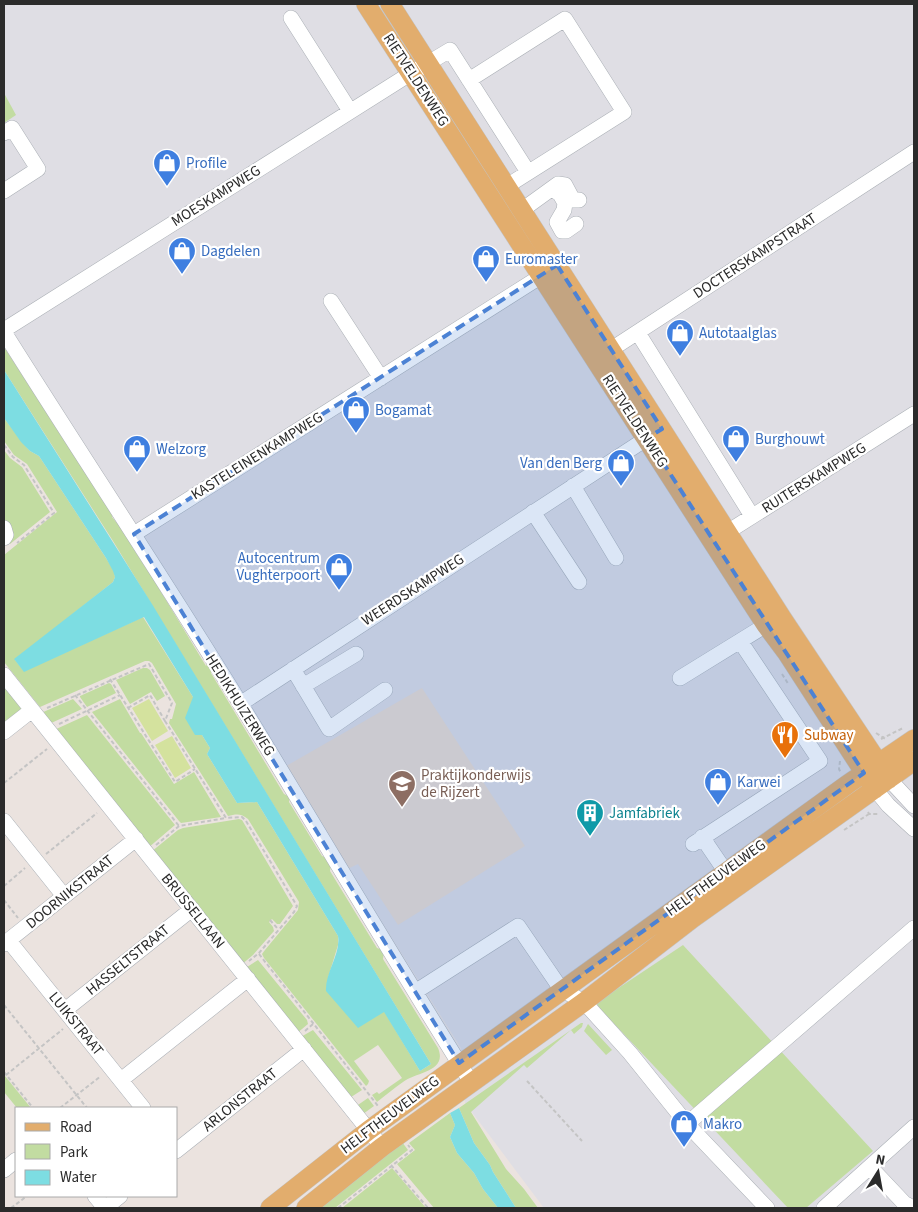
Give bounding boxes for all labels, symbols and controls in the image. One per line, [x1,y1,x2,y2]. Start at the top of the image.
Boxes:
street label: RIETVELDENWEG [378,29,454,131]
shop icon: Profile [152,148,182,187]
place label: Profile [186,153,227,174]
street label: MOESKAMPWEG [167,160,265,232]
street label: DOCTERSKAMPSTRAAT [689,208,821,304]
shop icon: Dagdelen [167,236,197,275]
place label: Dagdelen [201,241,260,262]
shop icon: Euromaster [471,244,501,283]
place label: Euromaster [505,249,579,270]
shop icon: Autotaalglas [665,318,695,357]
place label: Autotaalglas [699,323,777,344]
street label: RIETVELDENWEG [597,370,673,472]
shop icon: Bogamat [341,395,371,434]
place label: Bogamat [375,400,432,421]
street label: KASTELEINENKAMPWEG [187,407,327,505]
shop icon: Burghouwt [721,424,751,463]
place label: Burghouwt [755,429,825,450]
shop icon: Welzorg [122,434,152,473]
street label: RUITERSKAMPWEG [758,437,870,519]
place label: Welzorg [156,439,206,460]
shop icon: Van den Berg [606,448,636,487]
place label: Van den Berg [520,453,602,474]
place label: Autocentrum Vughterpoort [236,548,320,586]
street label: WEERDSKAMPWEG [358,549,468,631]
shop icon: Autocentrum Vughterpoort [324,552,354,591]
street label: HEDIKHUIZERWEG [200,650,280,760]
restaurant icon: Subway [770,720,800,759]
place label: Subway [804,725,854,746]
place label: Praktijkonderwijs de Rijzert [421,765,531,803]
shop icon: Karwei [703,767,733,806]
school or university icon: Praktijkonderwijs de Rijzert [387,769,417,808]
place label: Karwei [737,772,781,793]
building icon: Jamfabriek [575,798,605,837]
place label: Jamfabriek [609,803,680,824]
street label: HELFTHEUVELWEG [662,835,770,921]
street label: DOORNIKSTRAAT [22,850,118,934]
street label: BRUSSELLAAN [156,869,230,953]
street label: HASSELTSTRAAT [82,920,174,1000]
street label: LUIKSTRAAT [44,988,108,1060]
street label: ARLONSTRAAT [198,1063,282,1137]
street label: HELFTHEUVELWEG [336,1071,444,1159]
legend [15,1107,178,1197]
shop icon: Makro [669,1109,699,1148]
place label: Makro [703,1114,742,1135]
text: Road [60,1117,92,1138]
text: Park [60,1142,89,1163]
north arrow [853,1147,903,1197]
text: N [874,1150,887,1171]
text: Water [60,1167,97,1188]

